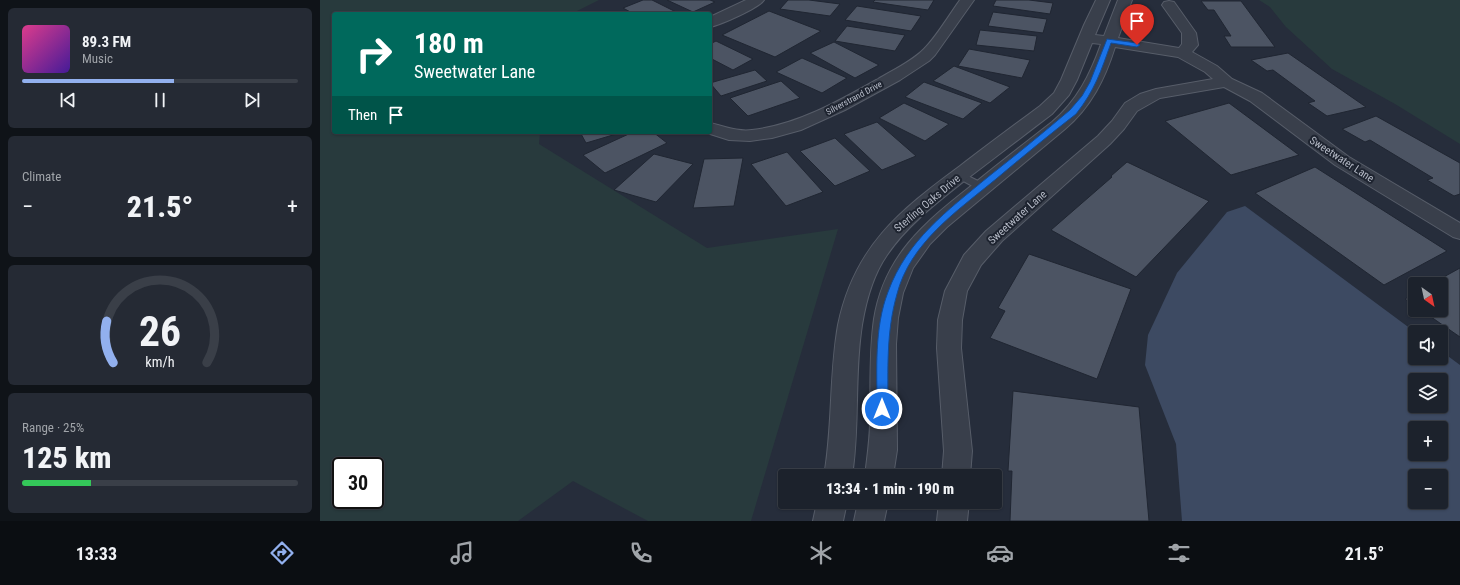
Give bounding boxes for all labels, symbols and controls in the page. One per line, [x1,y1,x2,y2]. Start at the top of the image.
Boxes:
pin [1120,4,1154,45]
icon: arrive [1126,10,1148,32]
text: 180 m [414,27,484,60]
icon: right [348,28,400,80]
text: 89.3 FM [82,33,131,51]
text: Music [82,51,113,66]
text: Sweetwater Lane [414,61,535,82]
street label: Silverstrand Drive [824,79,884,117]
icon: previous [57,89,79,111]
icon: pause [149,89,171,111]
icon: next [241,89,263,111]
icon: arrive [385,104,407,126]
text: Then [348,106,377,124]
street label: Sweetwater Lane [1307,134,1376,185]
text: Climate [22,169,61,184]
street label: Sterling Oaks Drive [892,172,963,235]
street label: Sweetwater Lane [985,188,1049,247]
text: 21.5° [127,189,193,224]
text: − [22,194,33,219]
text: + [287,194,298,219]
north arrow [1408,277,1448,317]
map controls [1408,277,1448,509]
text: 26 [139,306,181,355]
button: sound [1408,325,1448,365]
text: km/h [145,353,175,369]
button: layers [1408,373,1448,413]
position arrow [861,388,903,430]
text: Range · 25% [22,420,84,435]
button: + [1408,421,1448,461]
text: 125 km [22,440,111,475]
speed limit sign: 30 [332,457,384,509]
button: − [1408,469,1448,509]
text: 13:34 · 1 min · 190 m [826,480,954,498]
icon: directions [268,539,296,567]
icon: music [448,539,476,567]
icon: phone [627,539,655,567]
icon: climate [807,539,835,567]
icon: car [986,539,1014,567]
icon: filters [1165,539,1193,567]
text: 13:33 [76,543,117,564]
text: 21.5° [1345,543,1384,564]

